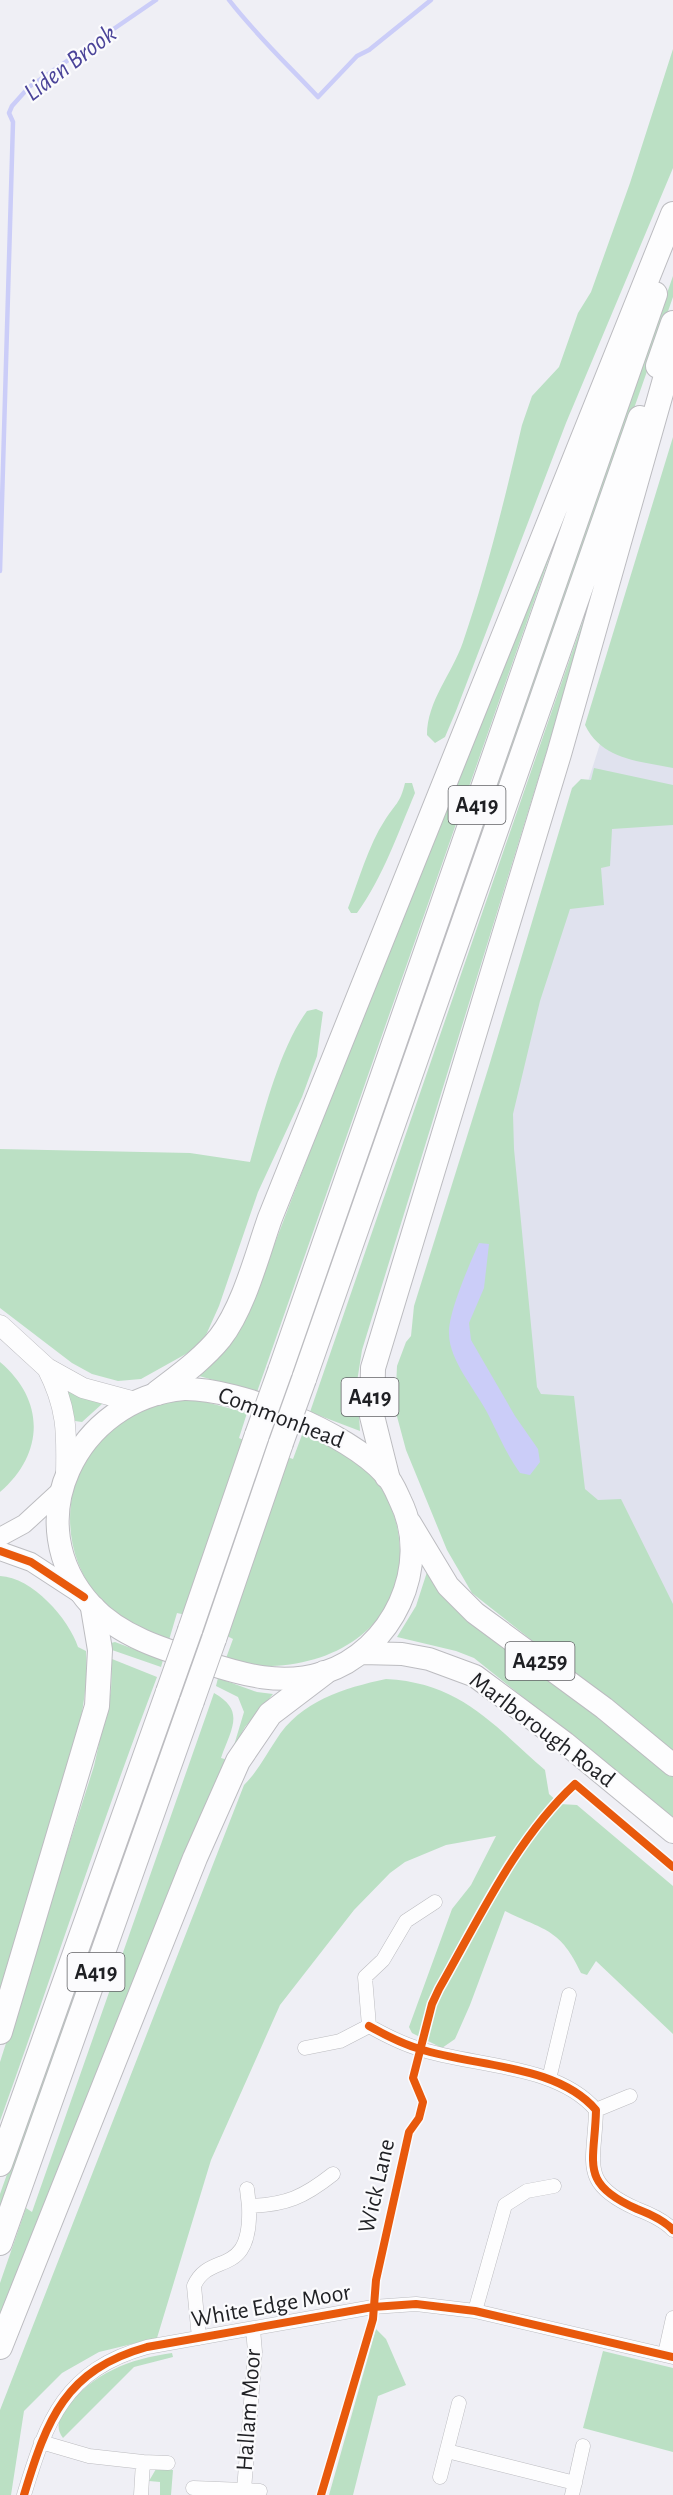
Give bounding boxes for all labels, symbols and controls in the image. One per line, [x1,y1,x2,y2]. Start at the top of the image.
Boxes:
water label: Liden Brook [19,20,121,106]
road number: A419 [448,786,506,824]
road number: A419 [342,1378,398,1416]
street label: Commonhead [215,1383,347,1453]
road number: A4259 [506,1642,574,1680]
street label: Marlborough Road [465,1668,619,1792]
road number: A419 [68,1953,124,1991]
street label: Wick Lane [355,2137,399,2235]
street label: White Edge Moor [189,2280,353,2332]
street label: Hallam Moor [233,2348,265,2472]

